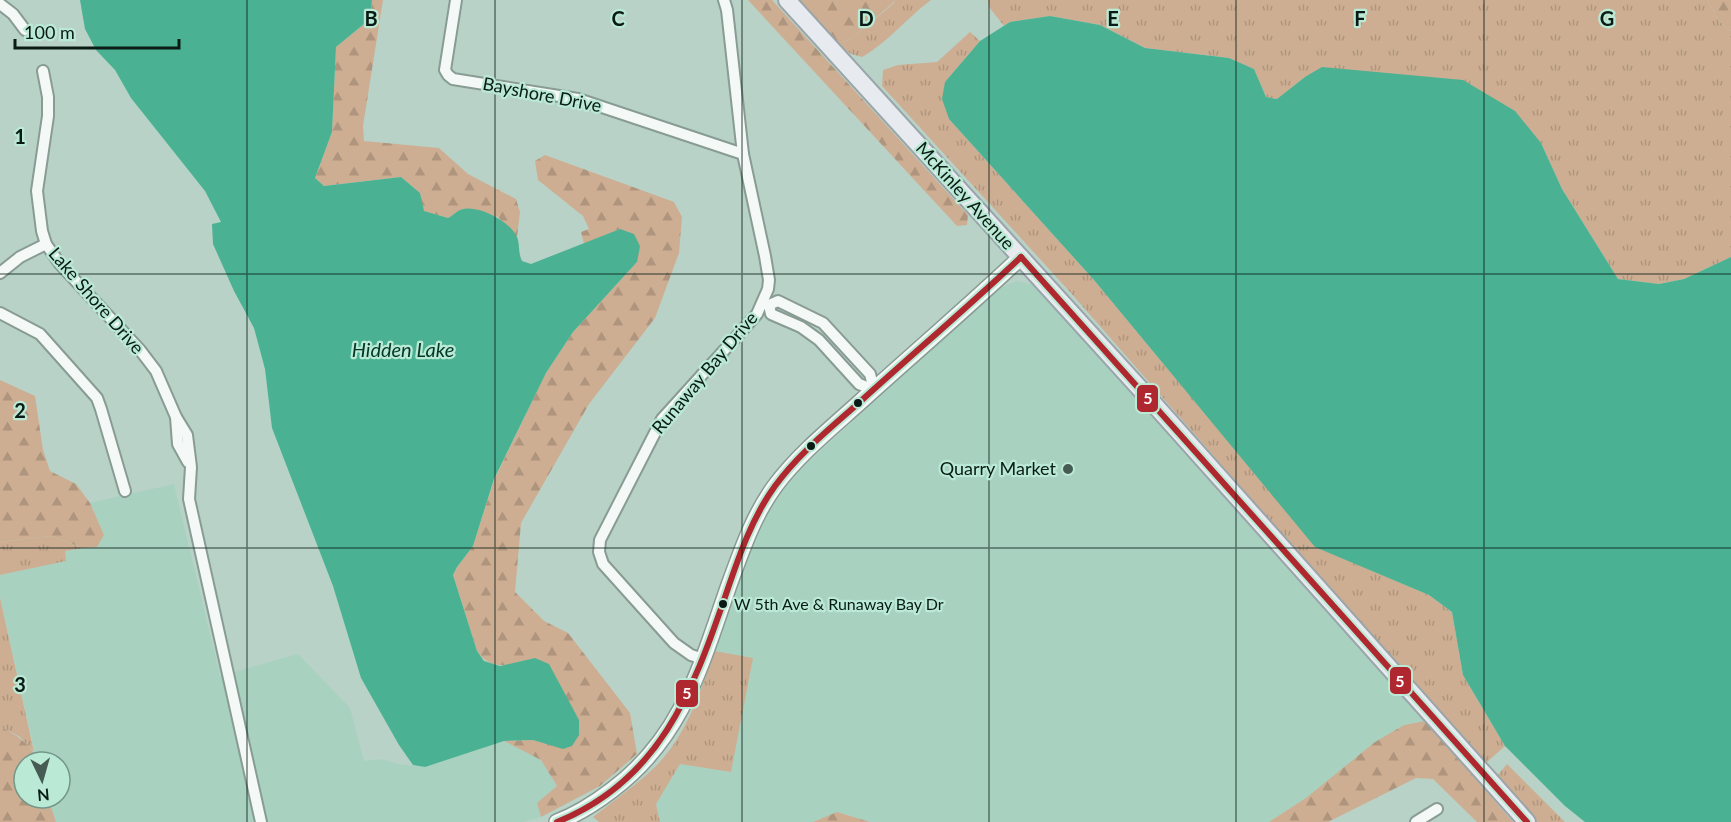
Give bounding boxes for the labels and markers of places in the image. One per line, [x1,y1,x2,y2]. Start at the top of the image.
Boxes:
unlabelled marker [852,397,864,409]
unlabelled marker [805,440,817,452]
place label: Quarry Market [940,457,1057,479]
marker: Quarry Market [1061,462,1075,476]
place label: W 5th Ave & Runaway Bay Dr [734,594,944,613]
marker: W 5th Ave & Runaway Bay Dr [717,598,729,610]

